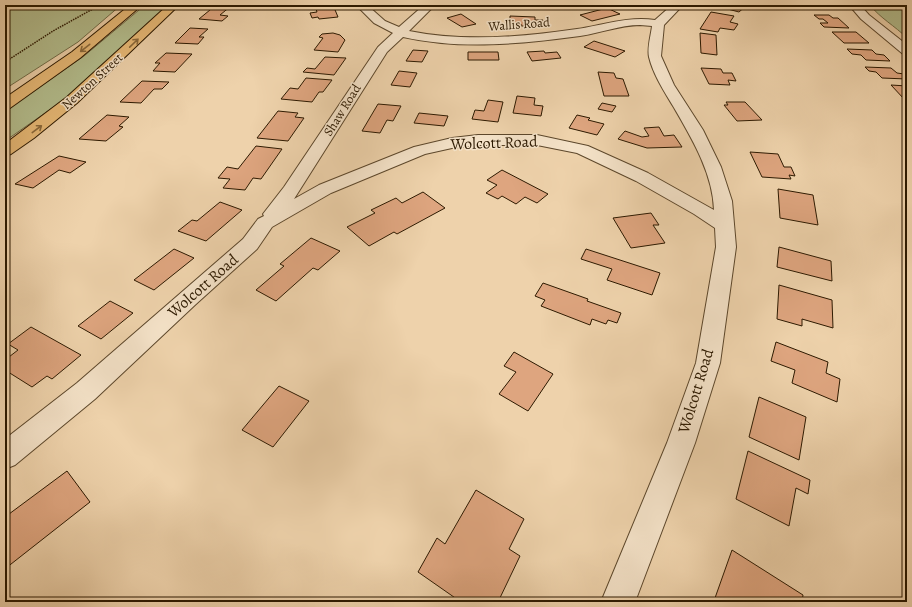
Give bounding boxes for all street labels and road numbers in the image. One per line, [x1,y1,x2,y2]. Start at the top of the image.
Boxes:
street label: Wallis Road [486,13,551,35]
street label: Newton Street [58,49,127,113]
street label: Shaw Road [319,81,365,139]
street label: Wolcott Road [449,130,538,156]
street label: Wolcott Road [162,249,243,324]
street label: Wolcott Road [672,346,719,437]

